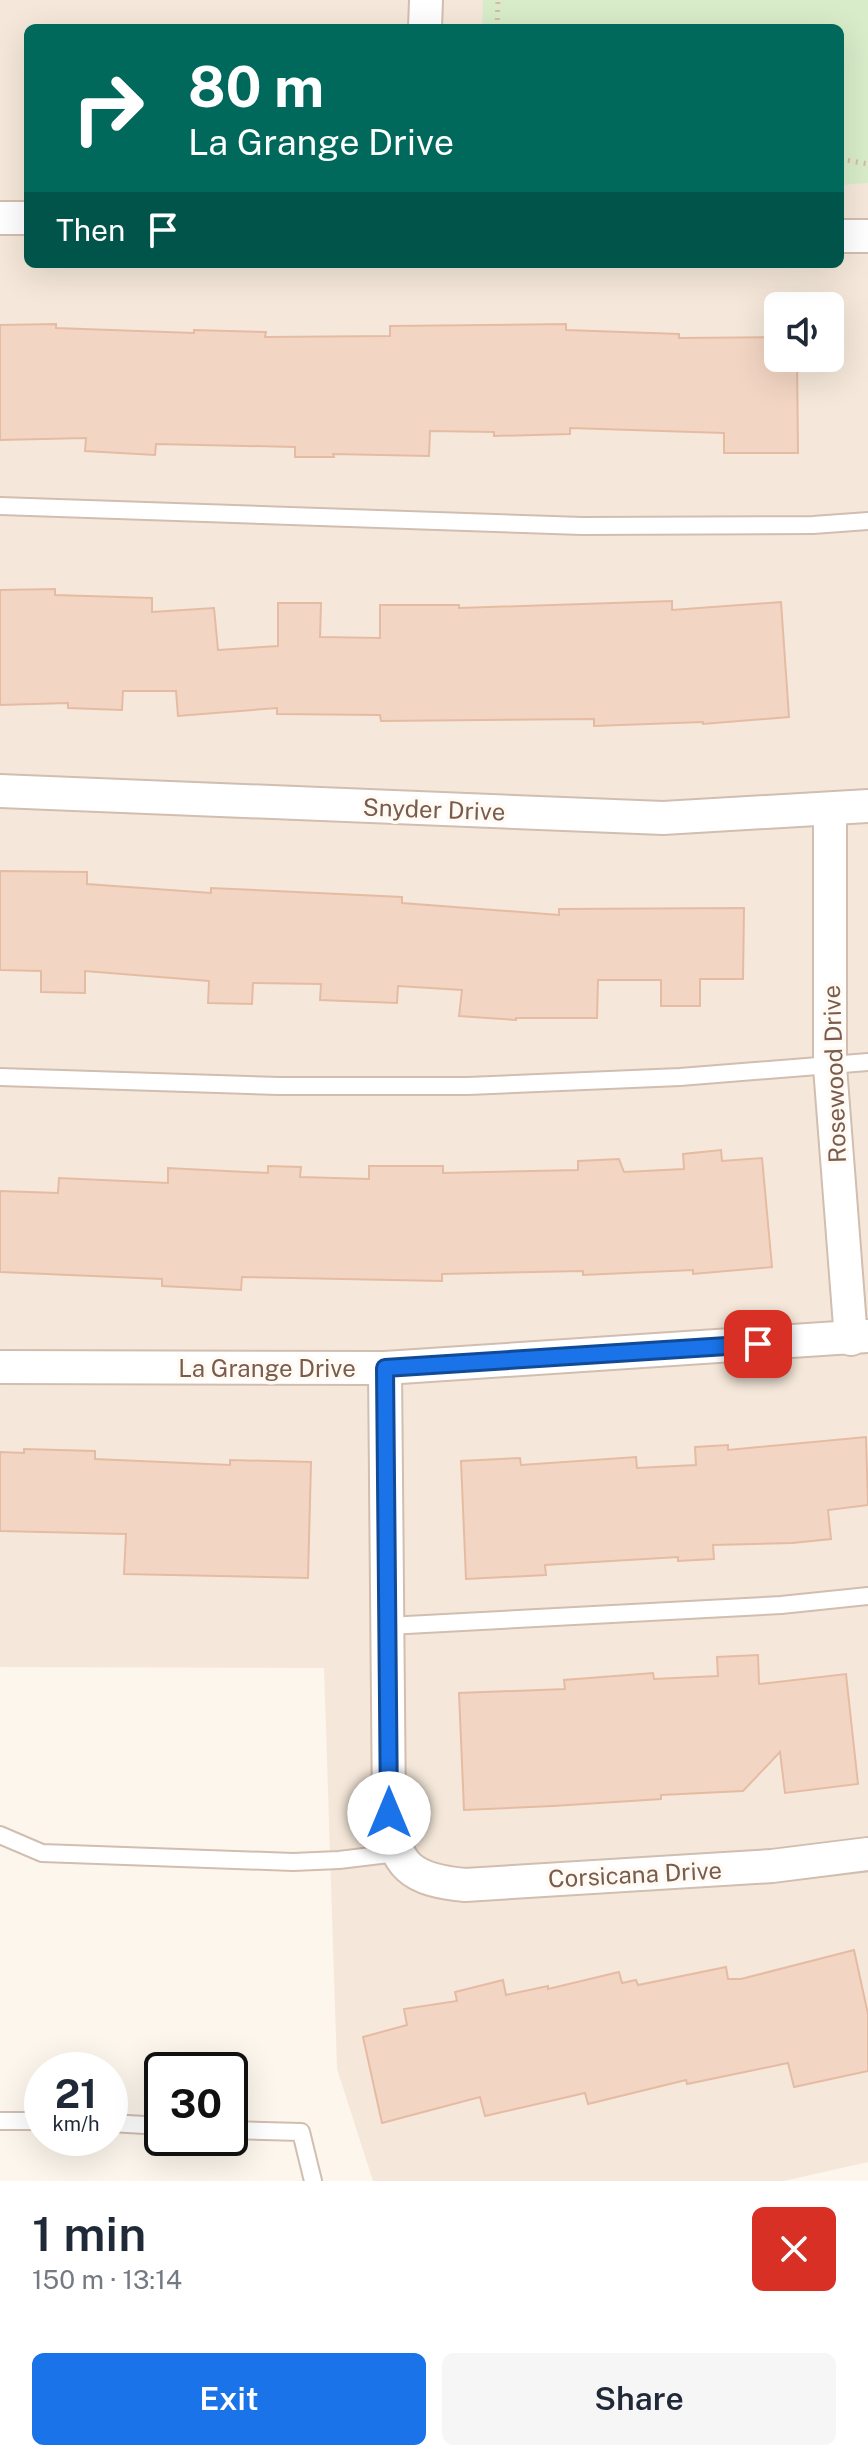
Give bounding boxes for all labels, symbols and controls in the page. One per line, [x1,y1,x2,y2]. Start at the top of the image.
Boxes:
text: 80 m [188,54,324,120]
icon: right [56,56,160,160]
text: La Grange Drive [188,121,454,163]
icon: arrive [141,208,185,252]
text: Then [56,212,125,248]
map controls [764,292,844,372]
button: sound [764,292,844,372]
street label: Snyder Drive [362,793,506,825]
street label: Rosewood Drive [817,985,851,1163]
pin [724,1310,792,1378]
icon: arrive [736,1322,780,1366]
street label: La Grange Drive [178,1354,356,1382]
position arrow [347,1771,431,1855]
street label: Corsicana Drive [547,1855,723,1893]
speed limit sign: 30 [144,2052,248,2156]
text: 21 [55,2070,97,2117]
text: km/h [52,2112,100,2136]
text: 1 min [32,2205,146,2262]
button: close [752,2207,836,2291]
text: 150 m · 13:14 [32,2264,182,2295]
button: Exit [32,2353,426,2445]
button: Share [442,2353,836,2445]

